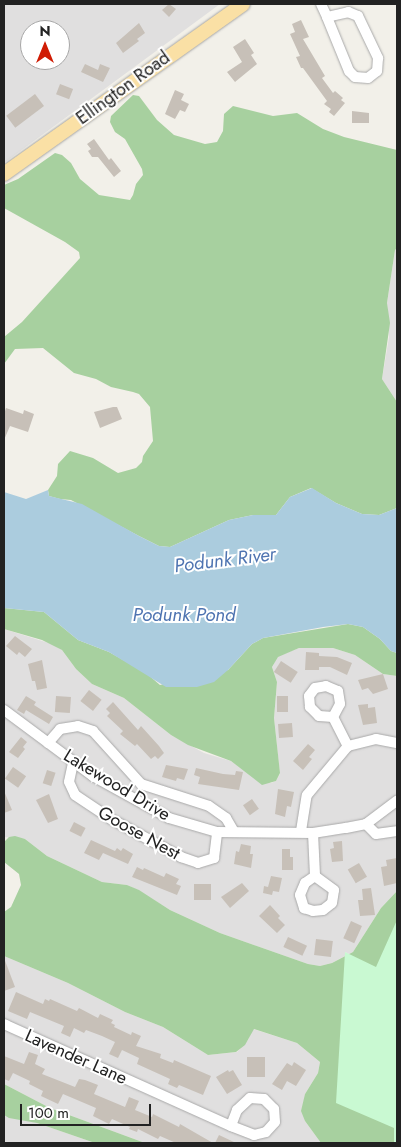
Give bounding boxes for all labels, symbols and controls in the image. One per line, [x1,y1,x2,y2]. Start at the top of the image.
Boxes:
north arrow [20,20,70,70]
text: N [39,21,51,41]
street label: Ellington Road [72,47,174,129]
water label: Podunk River [173,542,277,578]
water label: Podunk Pond [132,604,236,626]
street label: Lakewood Drive [60,745,174,825]
street label: Goose Nest [94,802,184,864]
street label: Lavender Lane [22,1025,130,1089]
scale bar [22,1094,154,1126]
text: 100 m [28,1102,69,1124]

